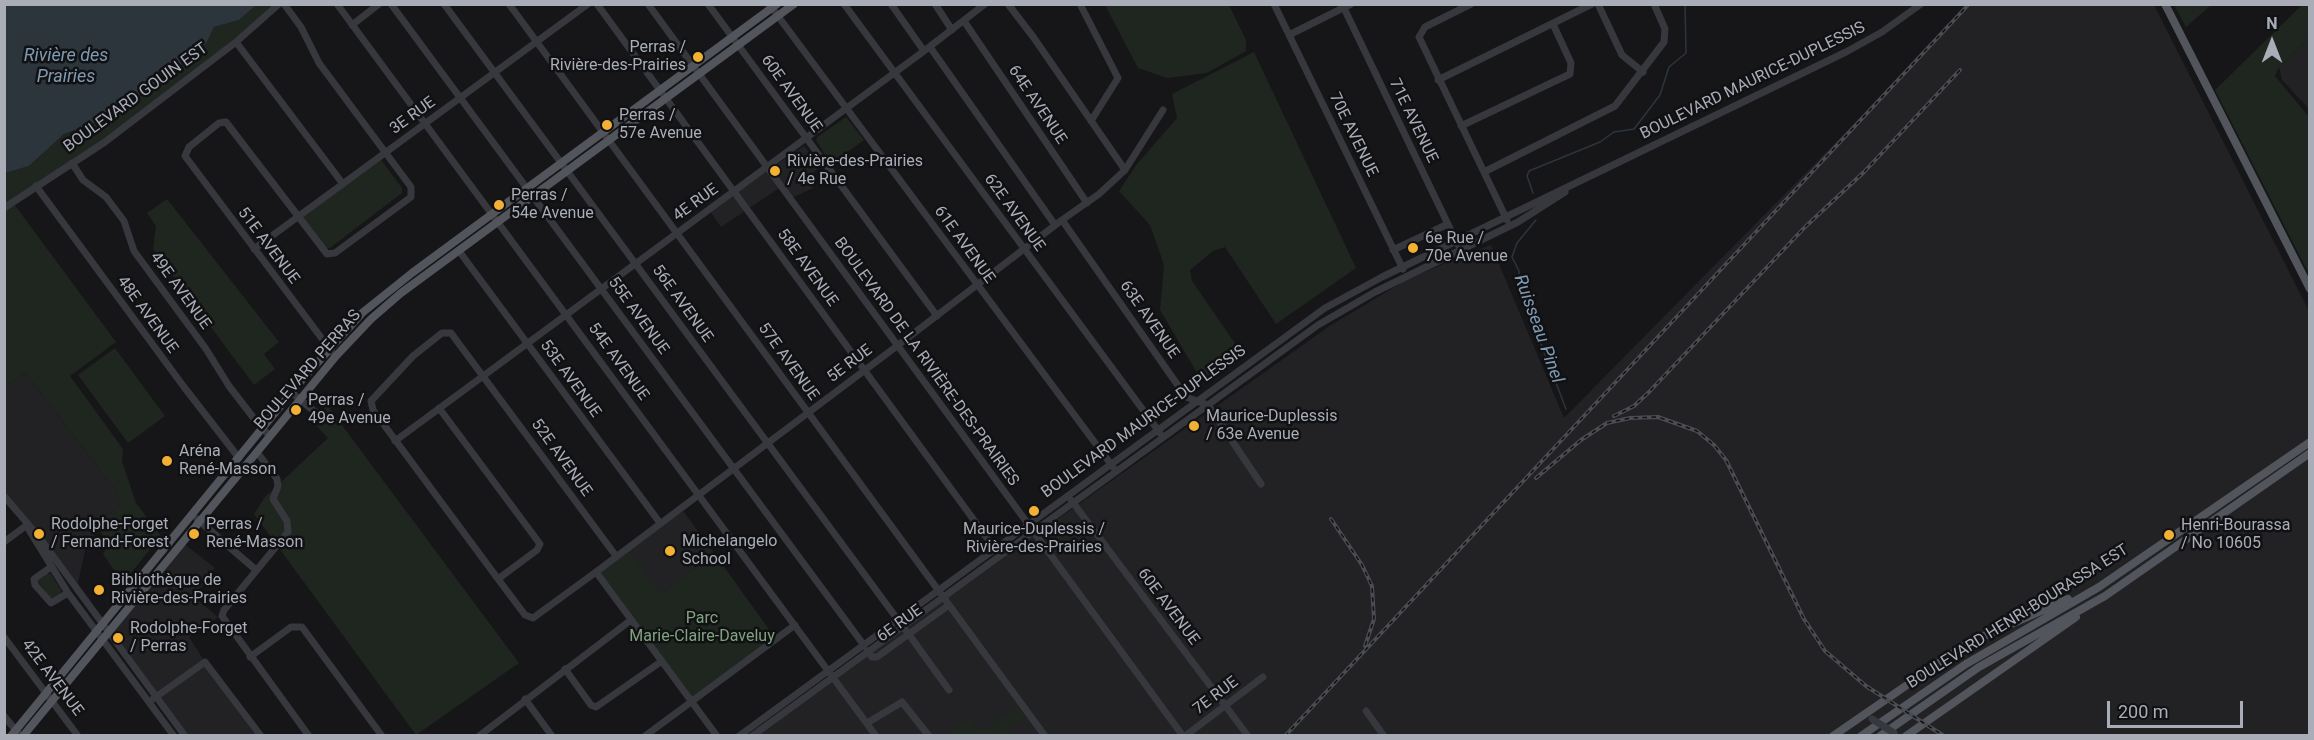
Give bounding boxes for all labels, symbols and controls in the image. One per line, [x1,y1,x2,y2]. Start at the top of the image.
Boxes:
north arrow [2242,12,2302,72]
text: N [2266,14,2278,33]
street label: BOULEVARD MAURICE-DUPLESSIS [1637,18,1869,144]
place label: Perras / Rivière-des-Prairies [550,38,686,76]
street label: BOULEVARD GOUIN EST [60,39,212,157]
water label: Rivière des Prairies [24,45,108,88]
marker: Perras / Rivière-des-Prairies [691,50,705,64]
street label: 60E AVENUE [756,52,826,136]
street label: 64E AVENUE [1004,62,1070,148]
street label: 71E AVENUE [1384,76,1442,166]
street label: 70E AVENUE [1324,90,1382,180]
street label: 3E RUE [387,93,439,139]
place label: Perras / 57e Avenue [619,106,702,144]
marker: Perras / 57e Avenue [600,118,614,132]
place label: Rivière-des-Prairies / 4e Rue [787,152,923,190]
marker: Rivière-des-Prairies / 4e Rue [768,164,782,178]
street label: 62E AVENUE [979,171,1049,255]
street label: 4E RUE [670,180,722,226]
place label: Perras / 54e Avenue [511,186,594,224]
marker: Perras / 54e Avenue [492,198,506,212]
street label: 61E AVENUE [929,203,999,287]
street label: 51E AVENUE [233,204,303,288]
street label: 58E AVENUE [772,226,842,310]
place label: 6e Rue / 70e Avenue [1425,229,1508,267]
street label: BOULEVARD DE LA RIVIÈRE-DES-PRAIRIES [829,234,1023,490]
marker: 6e Rue / 70e Avenue [1406,241,1420,255]
street label: 49E AVENUE [145,249,215,333]
street label: 56E AVENUE [647,262,717,346]
water label: Ruisseau Pinel [1508,272,1568,386]
street label: 48E AVENUE [112,273,182,357]
street label: 55E AVENUE [603,274,673,358]
street label: 63E AVENUE [1115,277,1183,363]
street label: BOULEVARD PERRAS [251,306,365,434]
street label: 54E AVENUE [583,320,653,404]
street label: 57E AVENUE [753,320,823,404]
street label: 53E AVENUE [535,337,605,421]
street label: 5E RUE [824,341,876,387]
street label: BOULEVARD MAURICE-DUPLESSIS [1038,341,1250,503]
place label: Perras / 49e Avenue [308,391,391,429]
marker: Perras / 49e Avenue [289,403,303,417]
place label: Maurice-Duplessis / 63e Avenue [1206,407,1337,445]
street label: 52E AVENUE [526,416,596,500]
marker: Maurice-Duplessis / 63e Avenue [1187,419,1201,433]
place label: Aréna René-Masson [179,442,276,480]
marker: Aréna René-Masson [160,454,174,468]
marker: Maurice-Duplessis / Rivière-des-Prairies [1027,504,1041,518]
place label: Rodolphe-Forget / Fernand-Forest [51,515,169,553]
place label: Perras / René-Masson [206,515,303,553]
place label: Henri-Bourassa / No 10605 [2181,516,2290,554]
place label: Maurice-Duplessis / Rivière-des-Prairies [963,520,1105,558]
marker: Rodolphe-Forget / Fernand-Forest [32,527,46,541]
marker: Perras / René-Masson [187,527,201,541]
marker: Henri-Bourassa / No 10605 [2162,528,2176,542]
place label: Michelangelo School [682,532,777,570]
street label: BOULEVARD HENRI-BOURASSA EST [1904,541,2132,693]
marker: Michelangelo School [663,544,677,558]
street label: 60E AVENUE [1133,565,1203,649]
place label: Bibliothèque de Rivière-des-Prairies [111,571,247,609]
marker: Bibliothèque de Rivière-des-Prairies [92,583,106,597]
street label: 6E RUE [874,601,926,647]
park label: Parc Marie-Claire-Daveluy [629,609,775,647]
place label: Rodolphe-Forget / Perras [130,619,248,657]
marker: Rodolphe-Forget / Perras [111,631,125,645]
street label: 42E AVENUE [17,636,87,720]
street label: 7E RUE [1190,673,1242,719]
scale bar [2110,689,2246,727]
text: 200 m [2118,701,2169,722]

